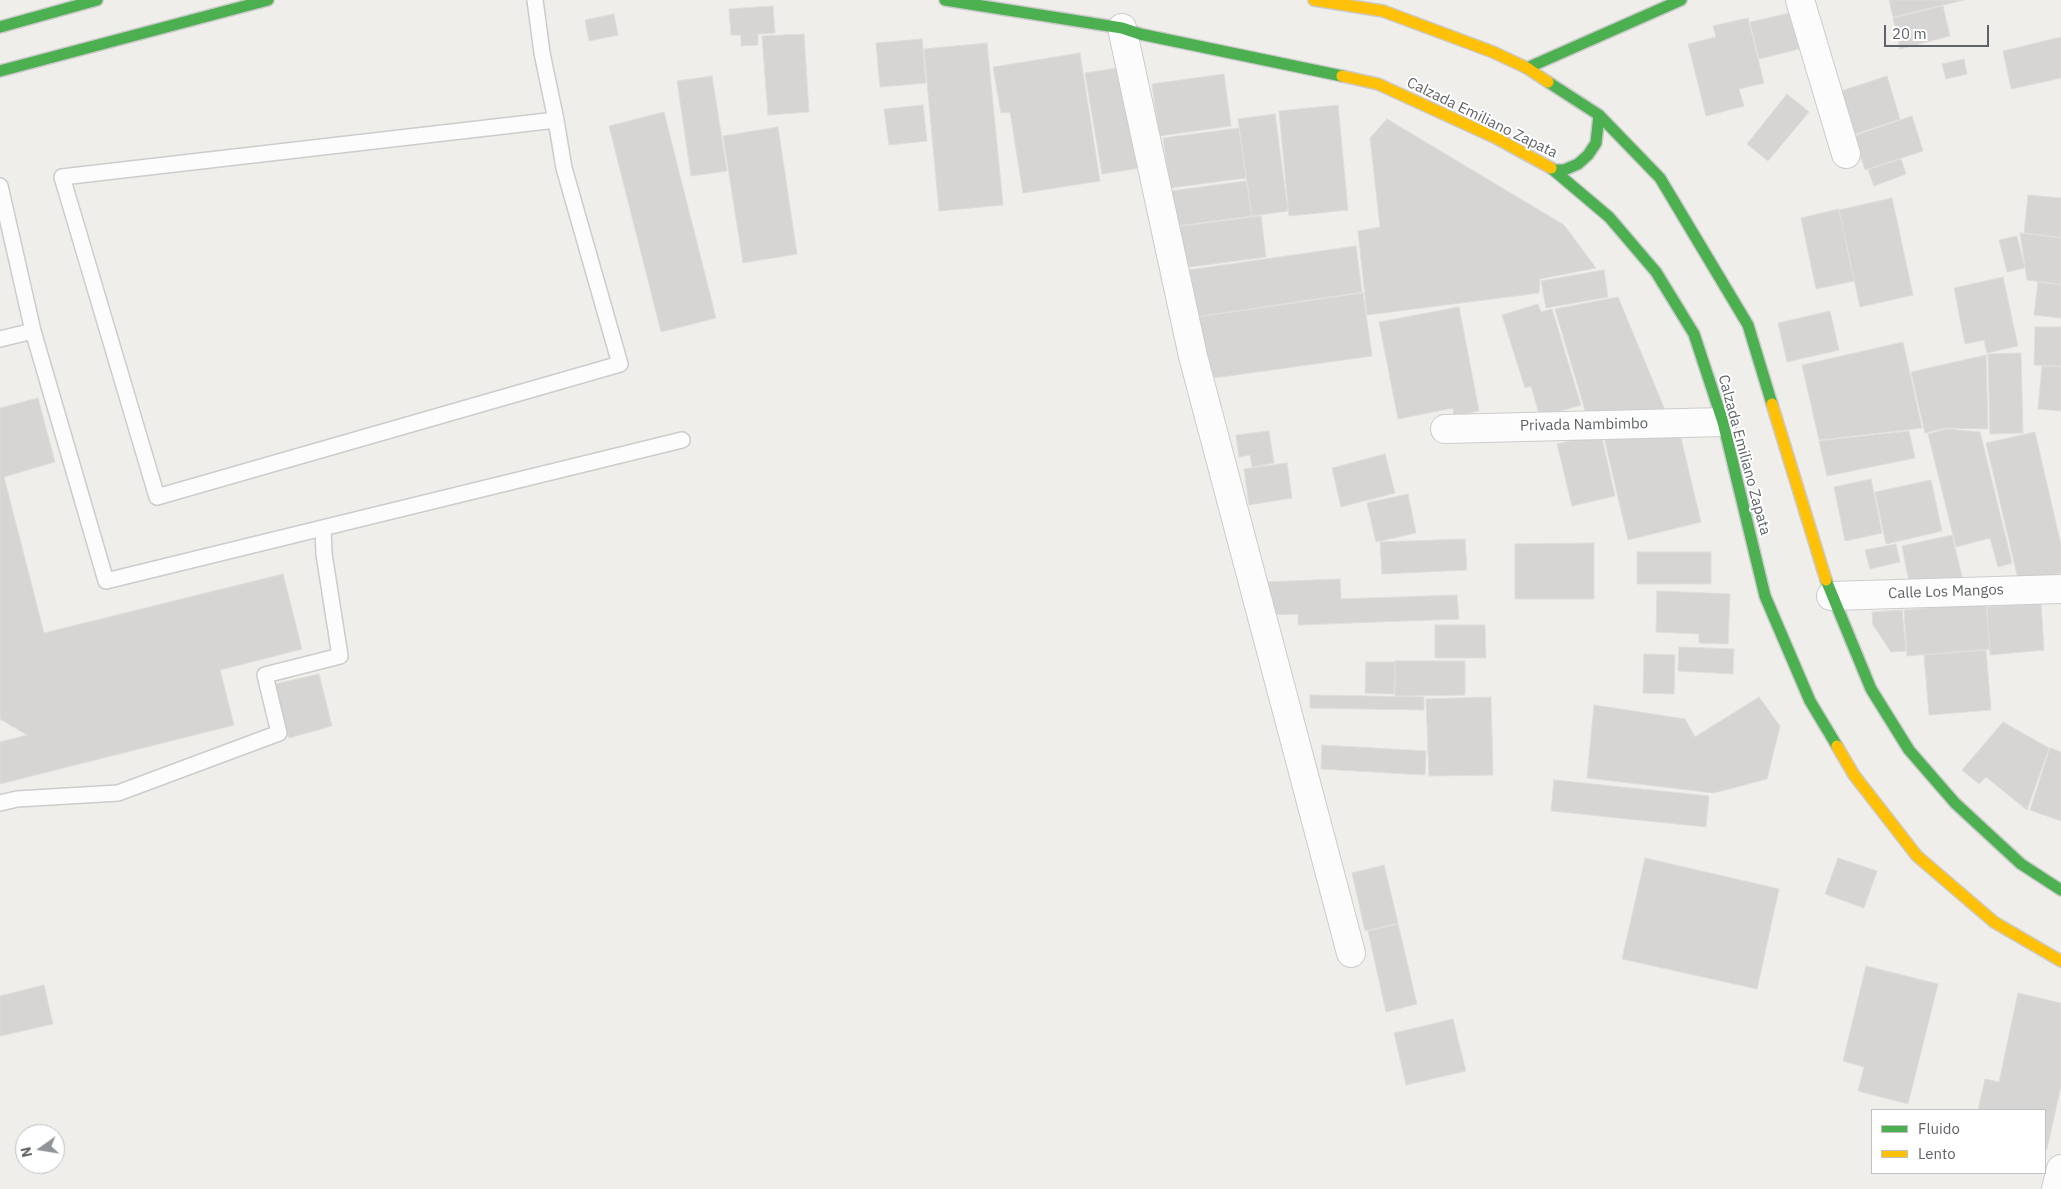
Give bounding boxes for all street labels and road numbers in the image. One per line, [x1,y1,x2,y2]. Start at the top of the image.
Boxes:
street label: Calzada Emiliano Zapata [1404,74,1560,162]
street label: Calzada Emiliano Zapata [1714,373,1774,537]
street label: Privada Nambimbo [1520,415,1648,435]
street label: Calle Los Mangos [1888,581,2004,603]

